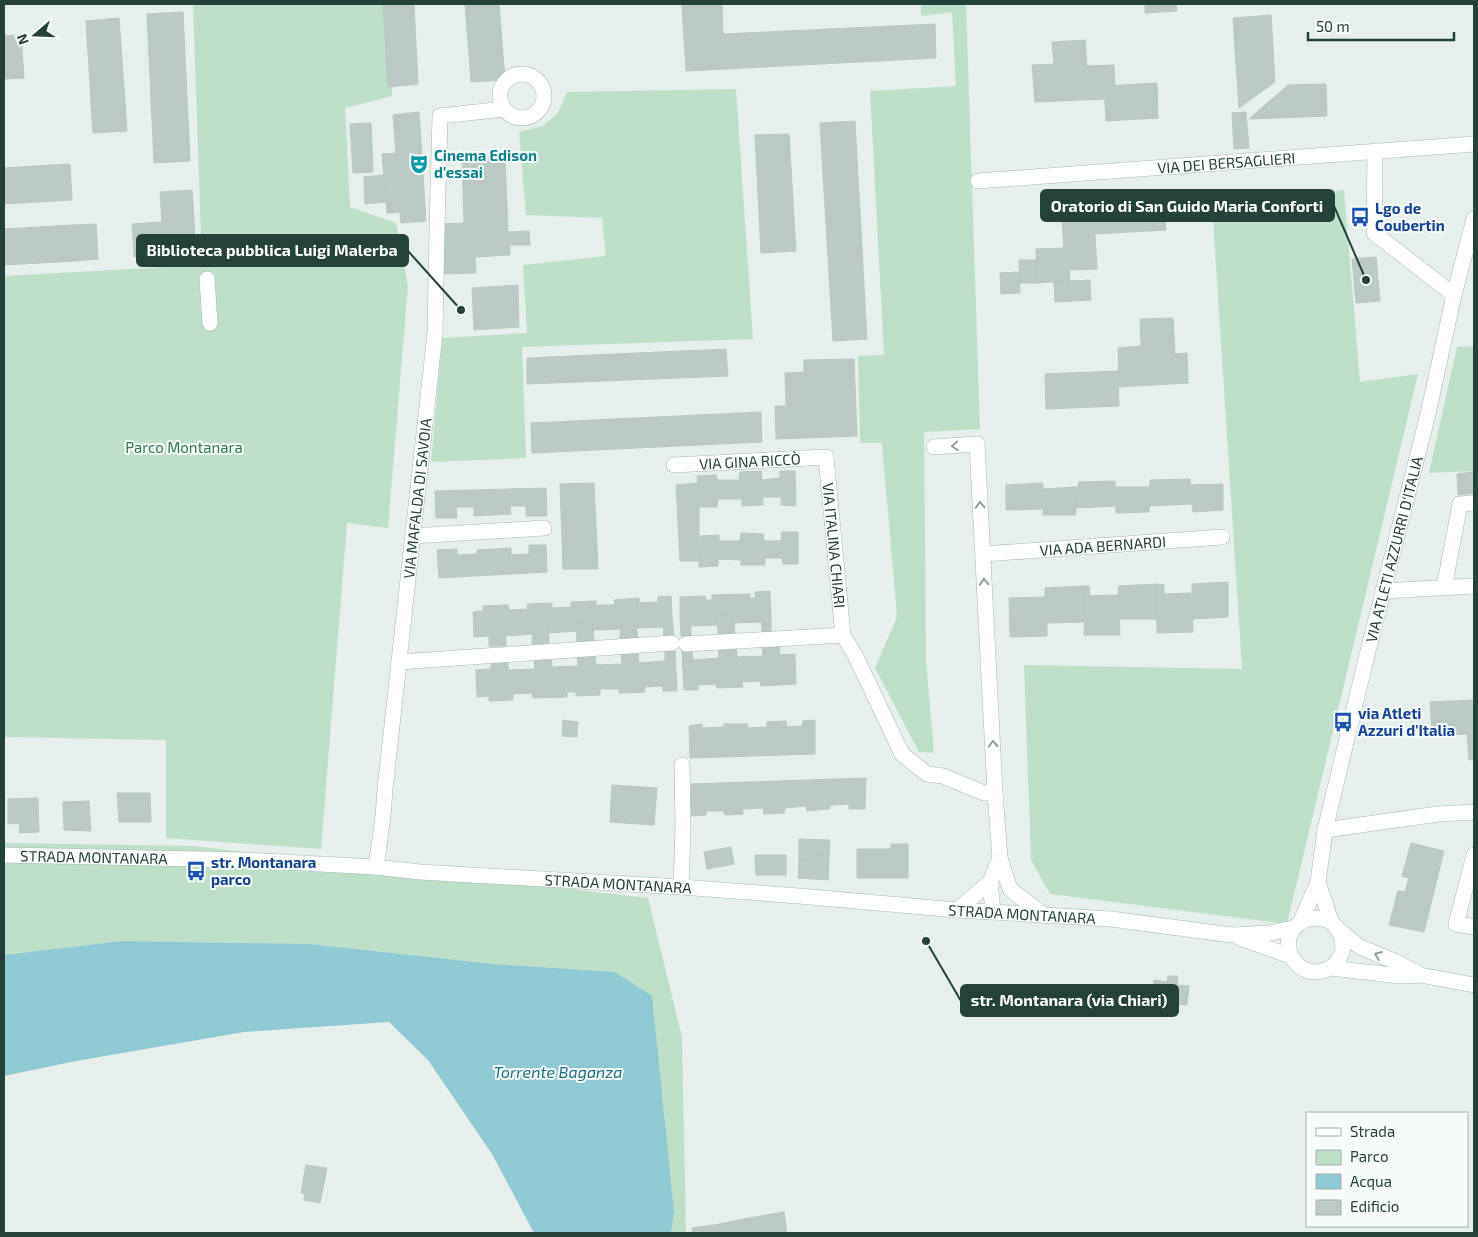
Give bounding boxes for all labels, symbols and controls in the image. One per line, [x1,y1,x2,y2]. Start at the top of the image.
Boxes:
north arrow [10,10,60,60]
scale bar [1308,10,1454,42]
text: 50 m [1316,17,1350,35]
text: N [13,32,32,47]
place label: Cinema Edison d'essai [434,146,537,181]
street label: VIA DEI BERSAGLIERI [1157,148,1296,177]
theatre icon: Cinema Edison d'essai [408,153,430,175]
callout: Oratorio di San Guido Maria Conforti [1041,190,1334,221]
text: Oratorio di San Guido Maria Conforti [1051,196,1323,215]
place label: Lgo de Coubertin [1375,199,1445,234]
bus stop icon: Lgo de Coubertin [1349,206,1371,228]
callout: Biblioteca pubblica Luigi Malerba [137,235,408,266]
text: Biblioteca pubblica Luigi Malerba [146,240,398,259]
street label: VIA MAFALDA DI SAVOIA [399,416,435,580]
park label: Parco Montanara [125,438,243,456]
one-way arrow [951,440,959,451]
street label: VIA GINA RICCÒ [699,449,801,473]
street label: VIA ATLETI AZZURRI D'ITALIA [1362,454,1426,644]
street label: VIA ITALINA CHIARI [819,482,849,609]
one-way arrow [975,501,986,509]
street label: VIA ADA BERNARDI [1039,532,1167,559]
one-way arrow [979,577,990,585]
place label: via Atleti Azzuri d'Italia [1358,704,1455,739]
bus stop icon: via Atleti Azzuri d'Italia [1332,711,1354,733]
one-way arrow [987,740,998,748]
street label: STRADA MONTANARA [20,846,169,867]
place label: str. Montanara parco [211,853,316,888]
bus stop icon: str. Montanara parco [185,860,207,882]
street label: STRADA MONTANARA [544,870,693,897]
street label: STRADA MONTANARA [948,900,1097,927]
one-way arrow [1374,951,1383,962]
callout: str. Montanara (via Chiari) [961,985,1178,1016]
text: str. Montanara (via Chiari) [971,990,1167,1009]
water label: Torrente Baganza [493,1062,623,1081]
legend [1306,1112,1468,1227]
text: Strada [1350,1122,1395,1140]
text: Parco [1350,1147,1389,1165]
text: Acqua [1350,1172,1392,1190]
text: Edificio [1350,1197,1399,1215]

